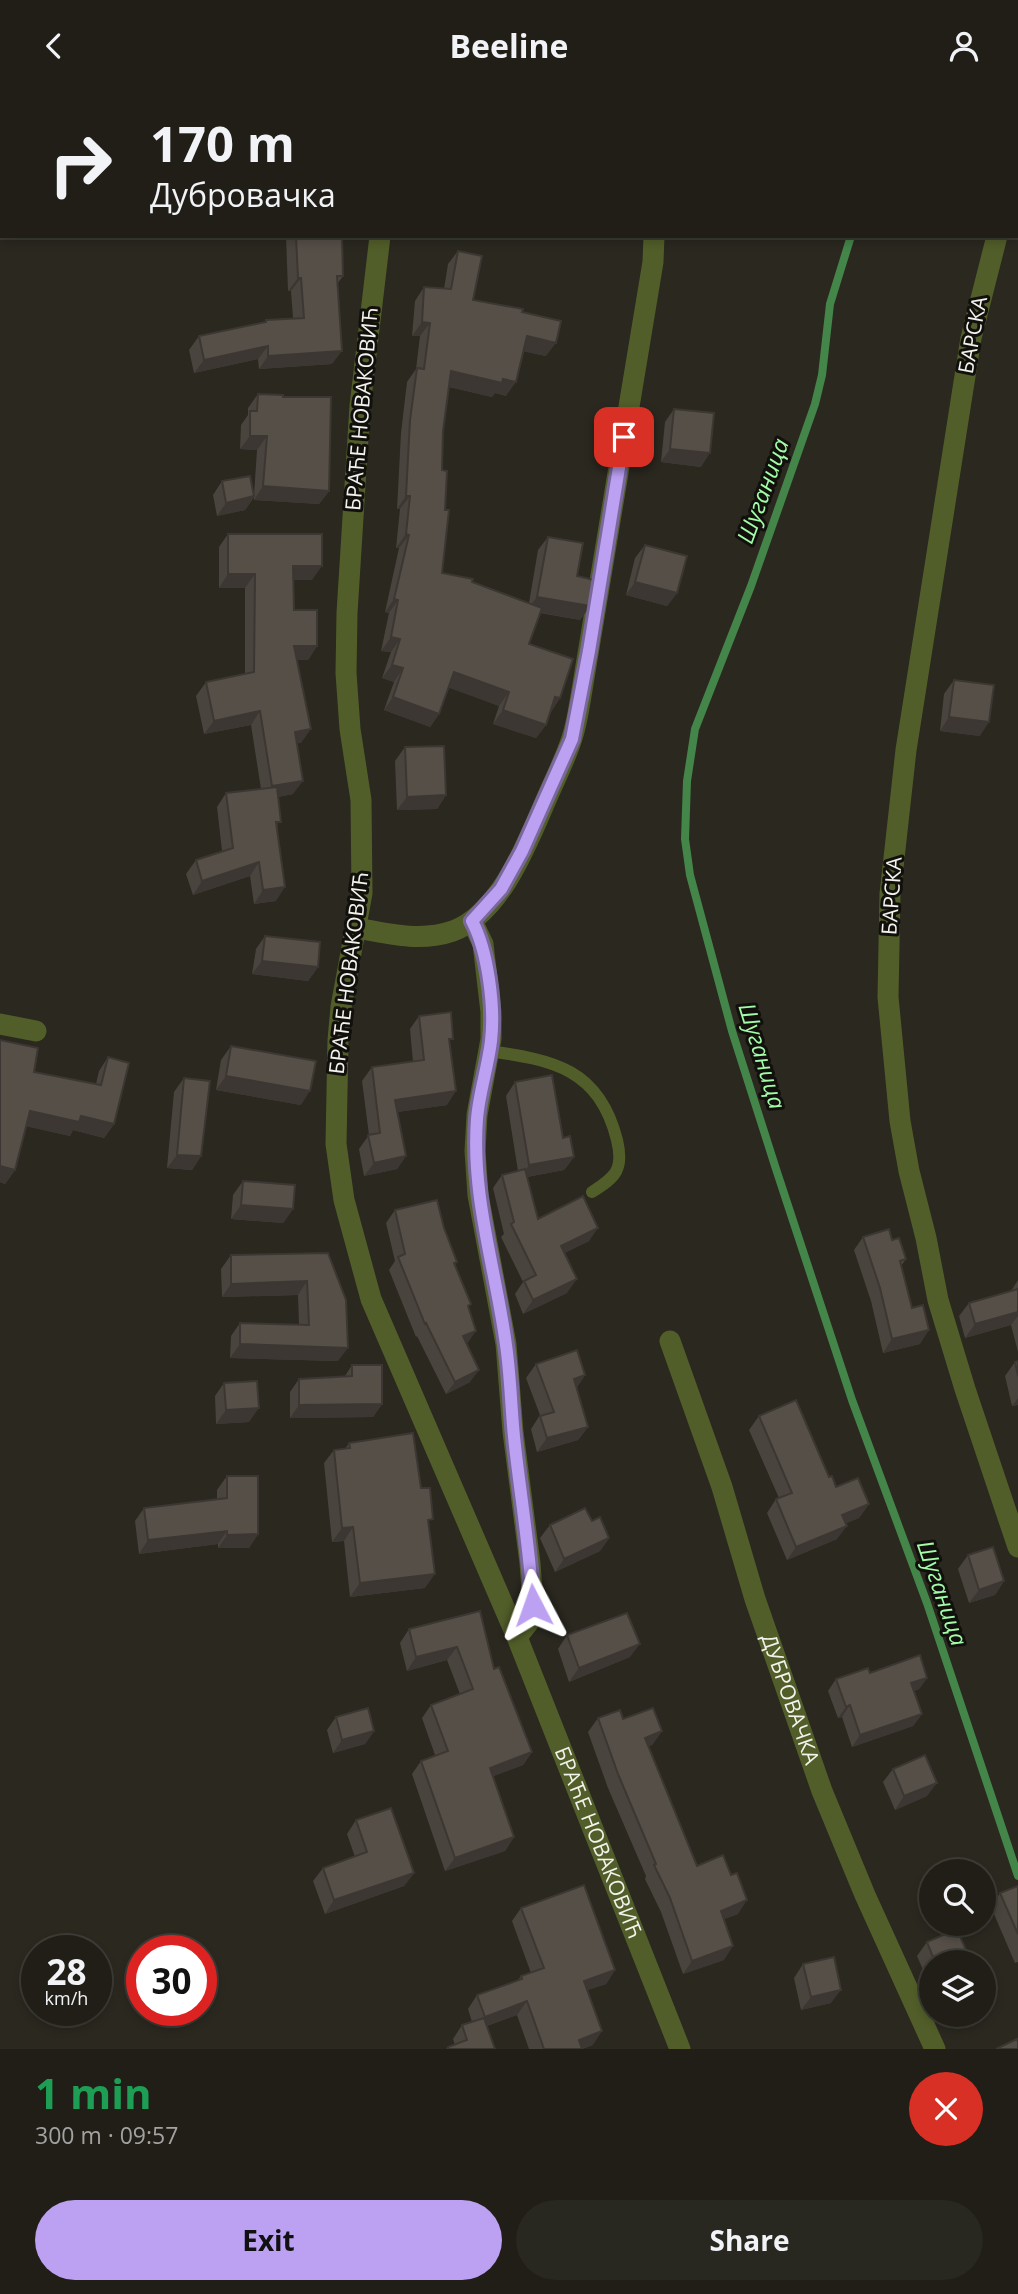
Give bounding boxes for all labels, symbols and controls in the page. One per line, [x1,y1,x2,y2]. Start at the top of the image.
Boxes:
text: Beeline [450,24,568,67]
icon: back [35,27,73,65]
icon: person [945,27,983,65]
text: 170 m [150,110,295,176]
icon: right [35,119,126,210]
text: Дубровачка [150,173,336,216]
street label: БАРСКА [951,293,993,376]
street label: БРАЋЕ НОВАКОВИЋ [338,306,384,512]
pin [594,407,654,467]
icon: arrive [605,418,643,456]
water label: Шуганица [728,434,796,548]
street label: БАРСКА [874,855,908,936]
street label: БРАЋЕ НОВАКОВИЋ [322,870,374,1076]
water label: Шуганица [732,999,794,1113]
water label: Шуганица [910,1536,976,1650]
position arrow [496,1568,570,1642]
street label: ДУБРОВАЧКА [755,1630,827,1769]
street label: БРАЋЕ НОВАКОВИЋ [549,1742,650,1942]
map controls [919,1859,996,2027]
button: search [919,1859,996,1936]
speed limit sign: 30 [126,1935,217,2026]
text: 28 [46,1948,87,1995]
button: layers [919,1950,996,2027]
text: km/h [45,1986,88,2010]
text: 1 min [35,2064,152,2121]
button: close [909,2072,983,2146]
text: 300 m · 09:57 [35,2119,178,2151]
button: Exit [35,2200,502,2280]
button: Share [516,2200,983,2280]

